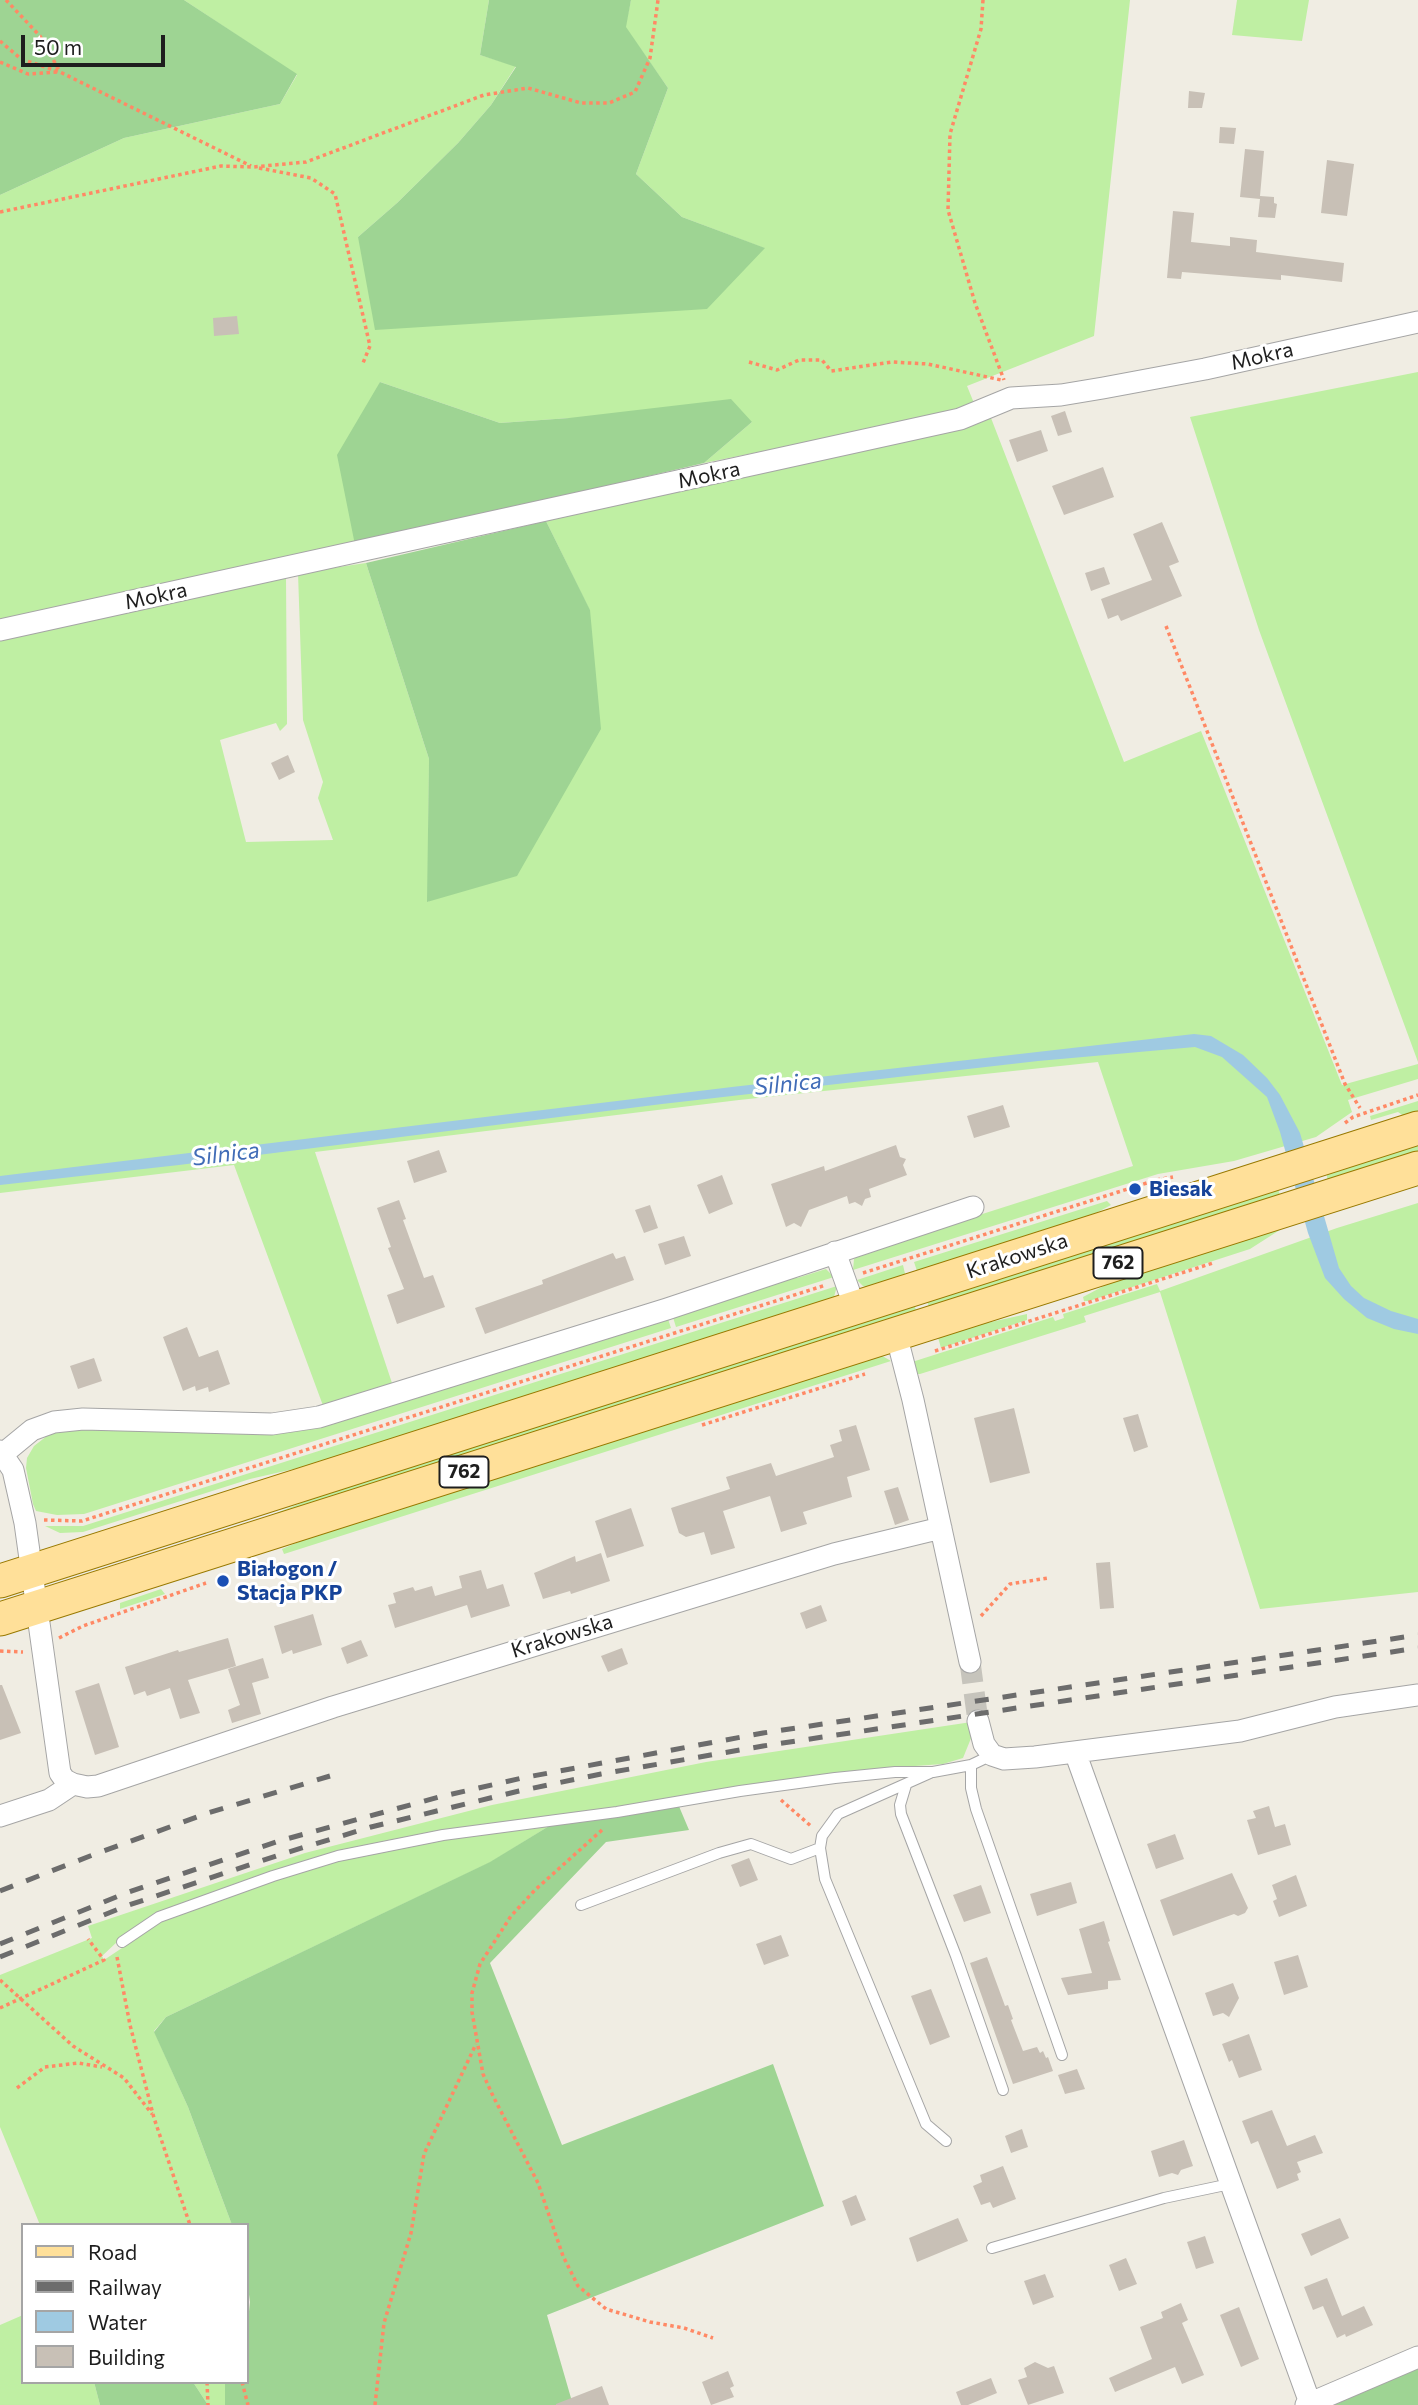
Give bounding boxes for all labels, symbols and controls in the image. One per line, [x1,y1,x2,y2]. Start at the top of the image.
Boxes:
scale bar [24,21,168,65]
text: 50 m [34,34,82,59]
street label: Mokra [1228,337,1296,375]
street label: Mokra [675,456,743,494]
street label: Mokra [122,577,190,615]
water label: Silnica [753,1067,823,1101]
water label: Silnica [191,1136,261,1172]
place label: Biesak [1149,1176,1213,1202]
marker: Biesak [1127,1181,1143,1197]
street label: Krakowska [963,1228,1071,1284]
road number: 762 [1094,1247,1142,1278]
road number: 762 [440,1456,489,1488]
place label: Białogon / Stacja PKP [237,1556,342,1606]
marker: Białogon / Stacja PKP [215,1573,231,1589]
street label: Krakowska [508,1609,616,1663]
legend [21,2223,248,2384]
text: Road [88,2239,137,2264]
text: Railway [88,2274,162,2299]
text: Water [88,2309,147,2334]
text: Building [88,2344,165,2369]

